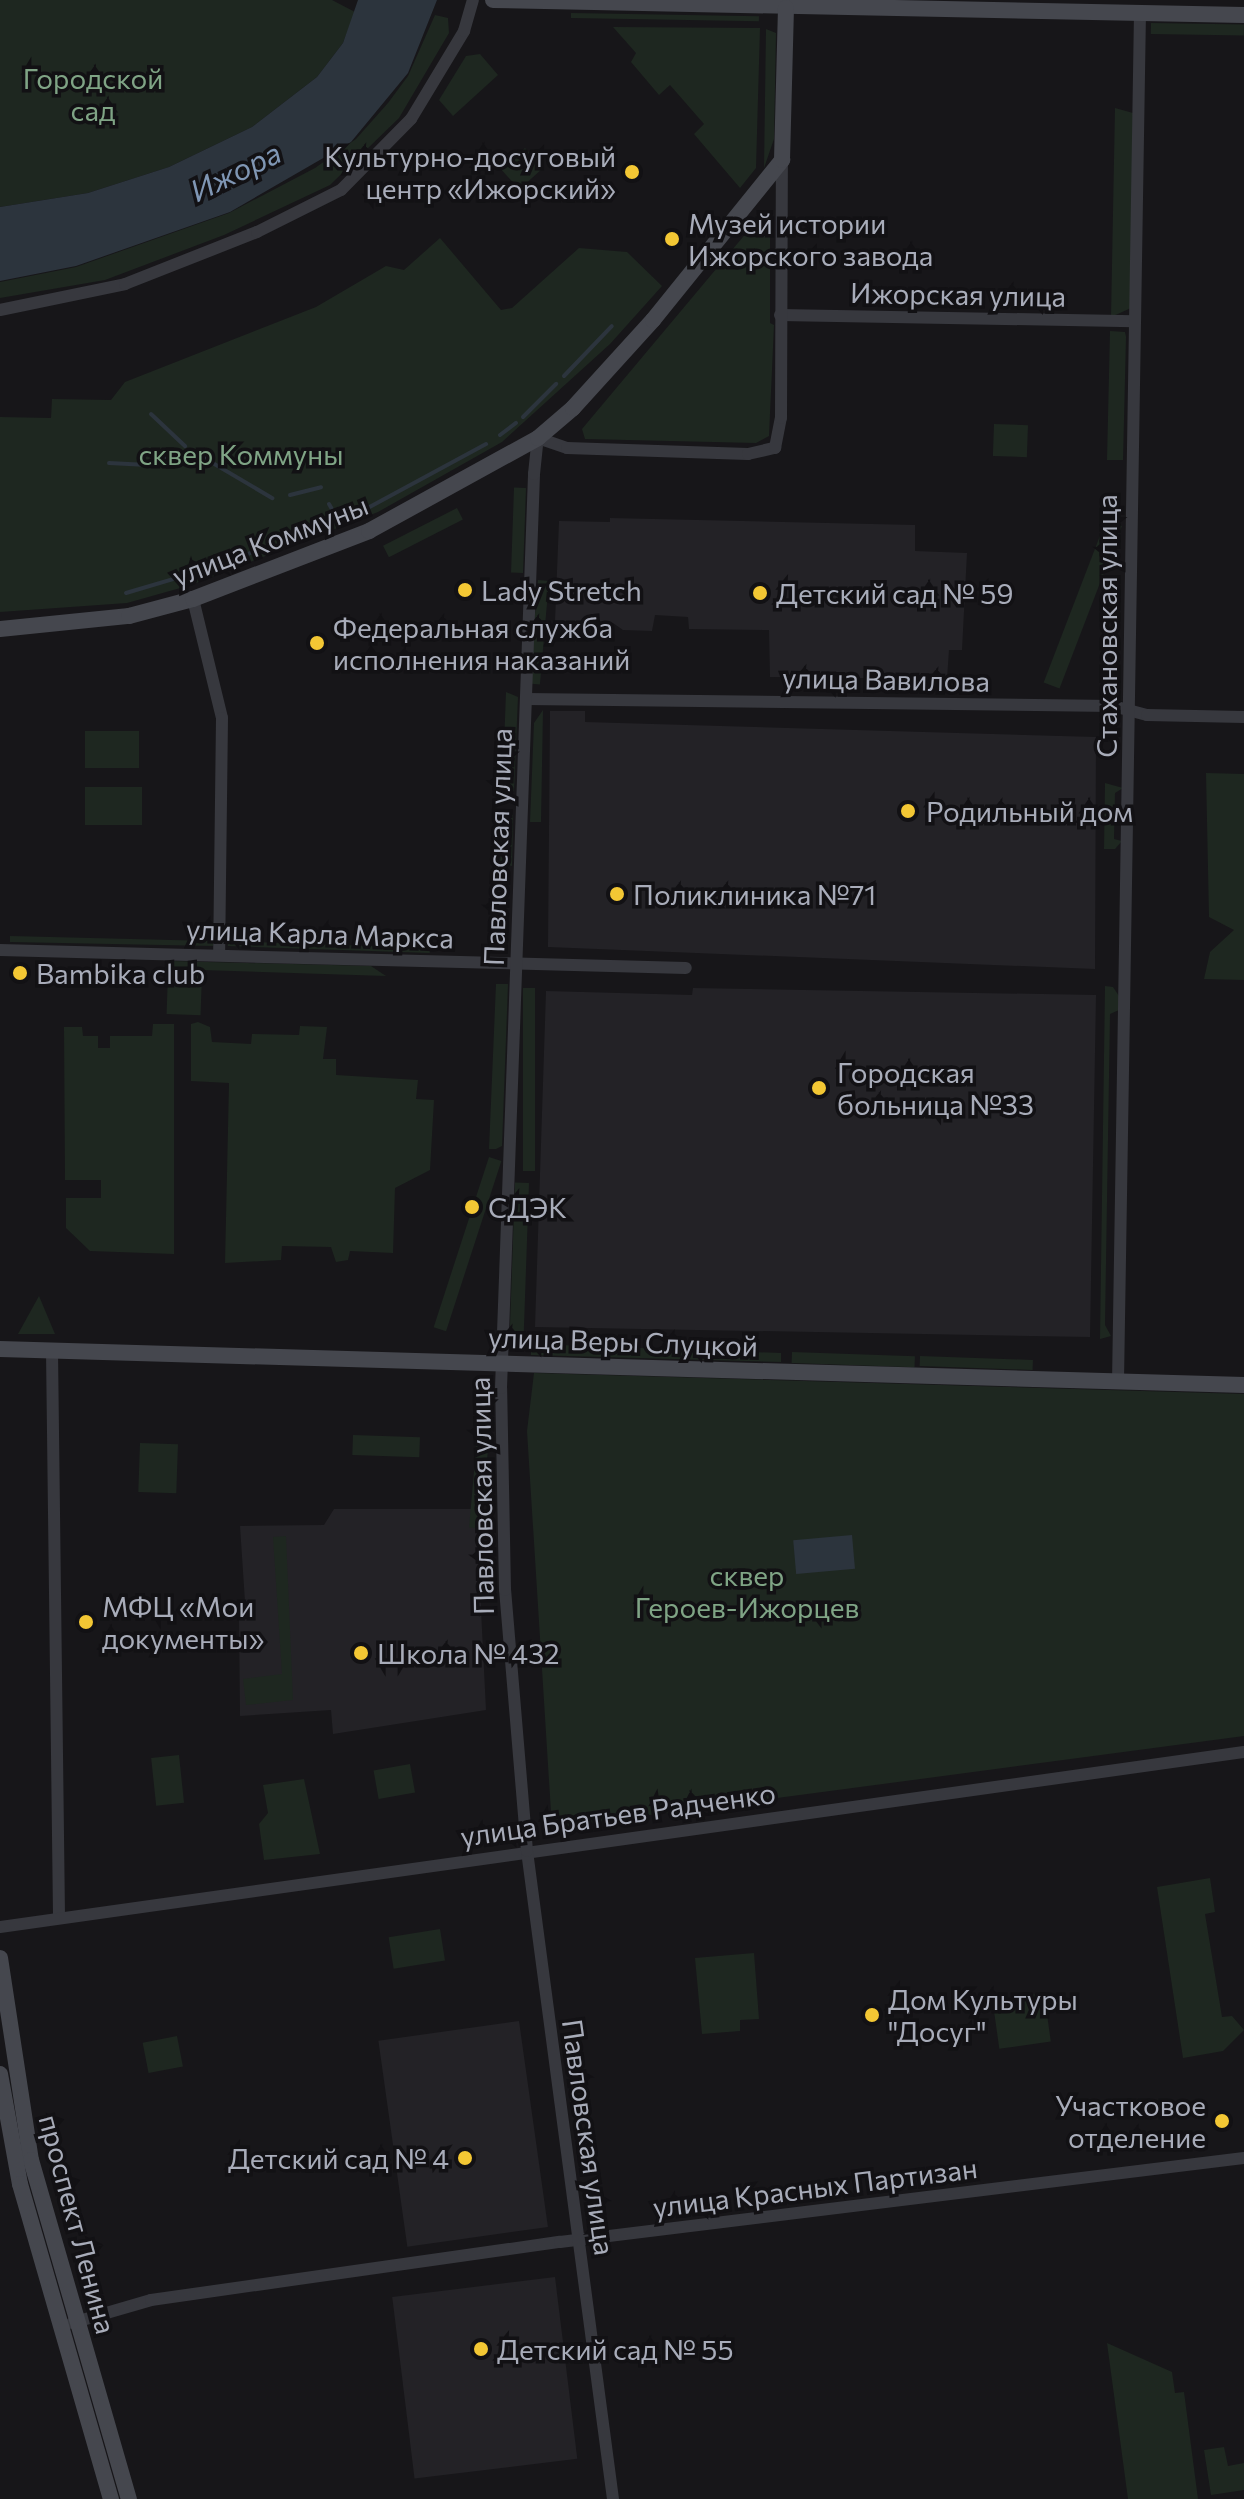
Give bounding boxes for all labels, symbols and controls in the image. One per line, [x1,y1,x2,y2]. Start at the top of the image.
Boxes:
park label: Городской сад [23,61,163,127]
water label: Ижора [184,134,286,208]
place label: Культурно-досуговый центр «Ижорский» [324,139,616,205]
marker: Культурно-досуговый центр «Ижорский» [623,163,641,181]
place label: Музей истории Ижорского завода [688,206,933,272]
marker: Музей истории Ижорского завода [663,230,681,248]
street label: Ижорская улица [850,275,1066,313]
park label: сквер Коммуны [138,437,344,471]
street label: улица Коммуны [167,487,373,593]
street label: Стахановская улица [1089,494,1123,758]
place label: Lady Stretch [481,573,642,607]
place label: Детский сад № 59 [776,576,1013,610]
marker: Lady Stretch [456,581,474,599]
marker: Детский сад № 59 [751,584,769,602]
place label: Федеральная служба исполнения наказаний [333,610,630,676]
marker: Федеральная служба исполнения наказаний [308,634,326,652]
street label: улица Вавилова [782,660,990,698]
street label: Павловская улица [476,727,518,967]
place label: Родильный дом [926,794,1133,828]
marker: Родильный дом [897,800,919,822]
place label: Поликлиника №71 [633,877,876,911]
marker: Поликлиника №71 [608,885,626,903]
street label: улица Карла Маркса [186,912,454,954]
place label: Bambika club [36,956,205,990]
marker: Bambika club [11,964,29,982]
place label: Городская больница №33 [837,1055,1034,1121]
marker: Городская больница №33 [808,1077,830,1099]
place label: СДЭК [488,1190,567,1224]
marker: СДЭК [463,1198,481,1216]
street label: улица Веры Слуцкой [487,1319,759,1363]
street label: Павловская улица [462,1377,500,1615]
park label: сквер Героев-Ижорцев [635,1558,859,1624]
place label: МФЦ «Мои документы» [102,1589,264,1655]
marker: МФЦ «Мои документы» [77,1613,95,1631]
place label: Школа № 432 [377,1636,560,1670]
marker: Школа № 432 [352,1644,370,1662]
street label: улица Братьев Радченко [458,1775,778,1853]
place label: Дом Культуры "Досуг" [888,1982,1078,2048]
marker: Дом Культуры "Досуг" [863,2006,881,2024]
street label: Павловская улица [556,2017,622,2257]
place label: Участковое отделение [1055,2088,1206,2154]
street label: проспект Ленина [33,2111,123,2337]
marker: Участковое отделение [1213,2112,1231,2130]
place label: Детский сад № 4 [228,2141,449,2175]
marker: Детский сад № 4 [456,2149,474,2167]
street label: улица Красных Партизан [651,2150,979,2224]
place label: Детский сад № 55 [497,2332,733,2366]
marker: Детский сад № 55 [472,2340,490,2358]

